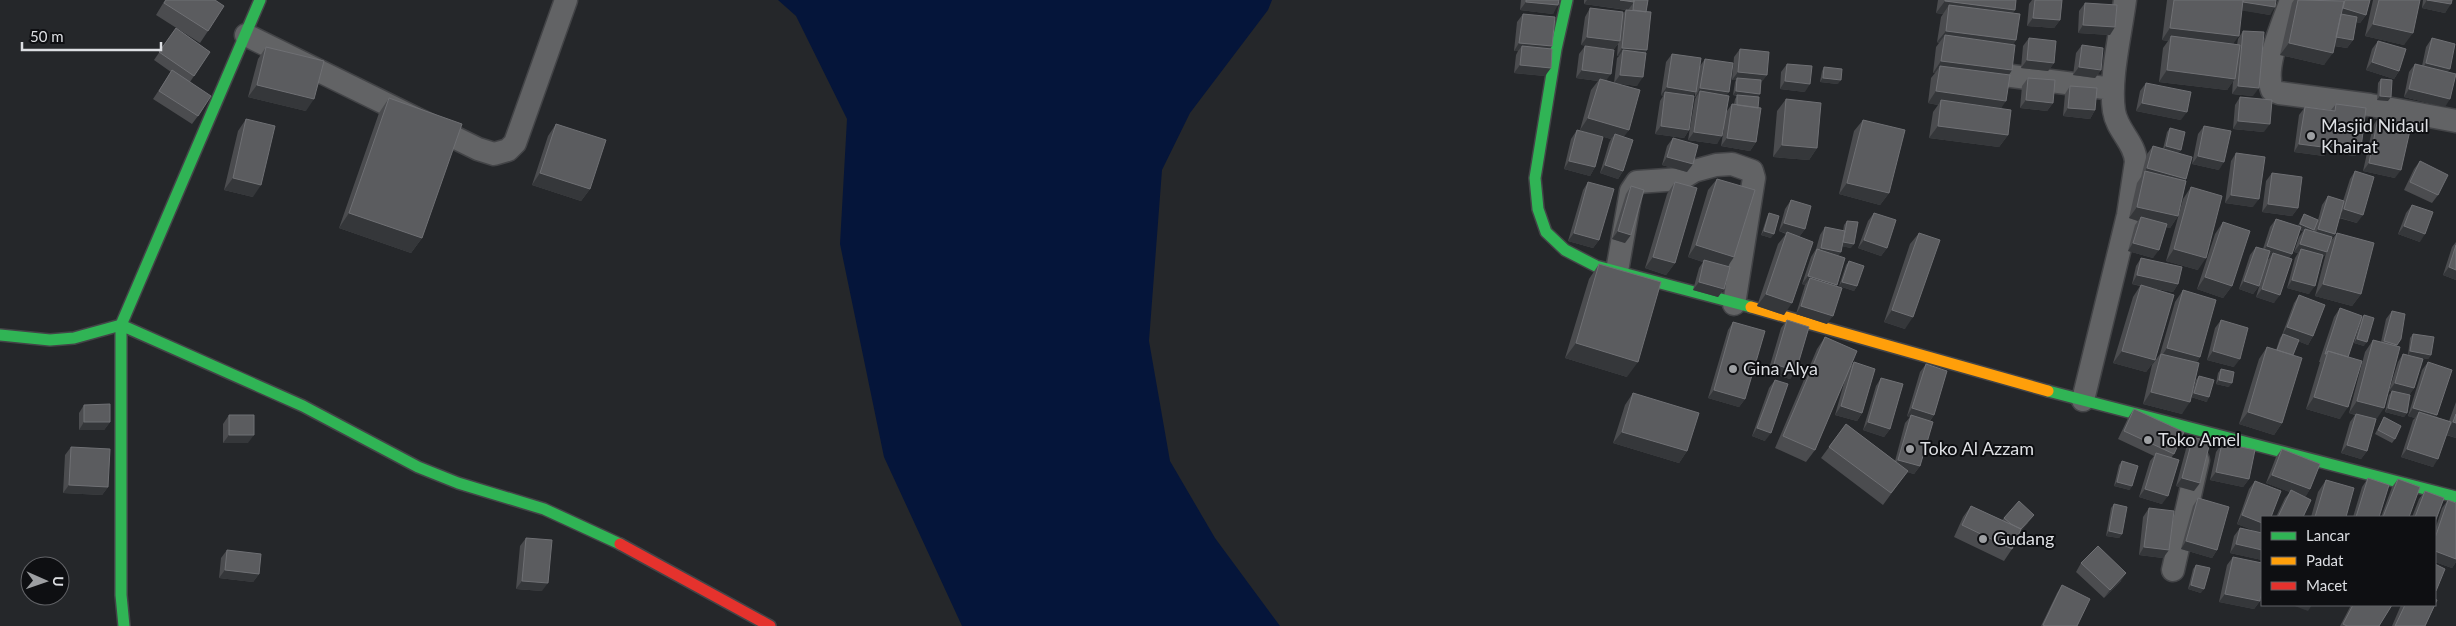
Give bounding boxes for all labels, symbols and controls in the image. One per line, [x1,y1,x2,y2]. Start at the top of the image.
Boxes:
scale bar [22,20,161,52]
text: 50 m [30,27,64,45]
place label: Masjid Nidaul Khairat [2321,114,2429,157]
marker: Masjid Nidaul Khairat [2305,130,2317,142]
place label: Gina Alya [1743,357,1818,379]
marker: Gina Alya [1727,363,1739,375]
place label: Toko Amel [2158,428,2240,450]
marker: Toko Amel [2142,434,2154,446]
place label: Toko Al Azzam [1920,437,2034,459]
marker: Toko Al Azzam [1904,443,1916,455]
legend [2261,516,2436,606]
text: Lancar [2306,526,2350,544]
place label: Gudang [1993,527,2054,549]
marker: Gudang [1977,533,1989,545]
text: Padat [2306,551,2344,569]
north arrow [20,556,70,606]
text: U [50,576,67,587]
text: Macet [2306,576,2348,594]

